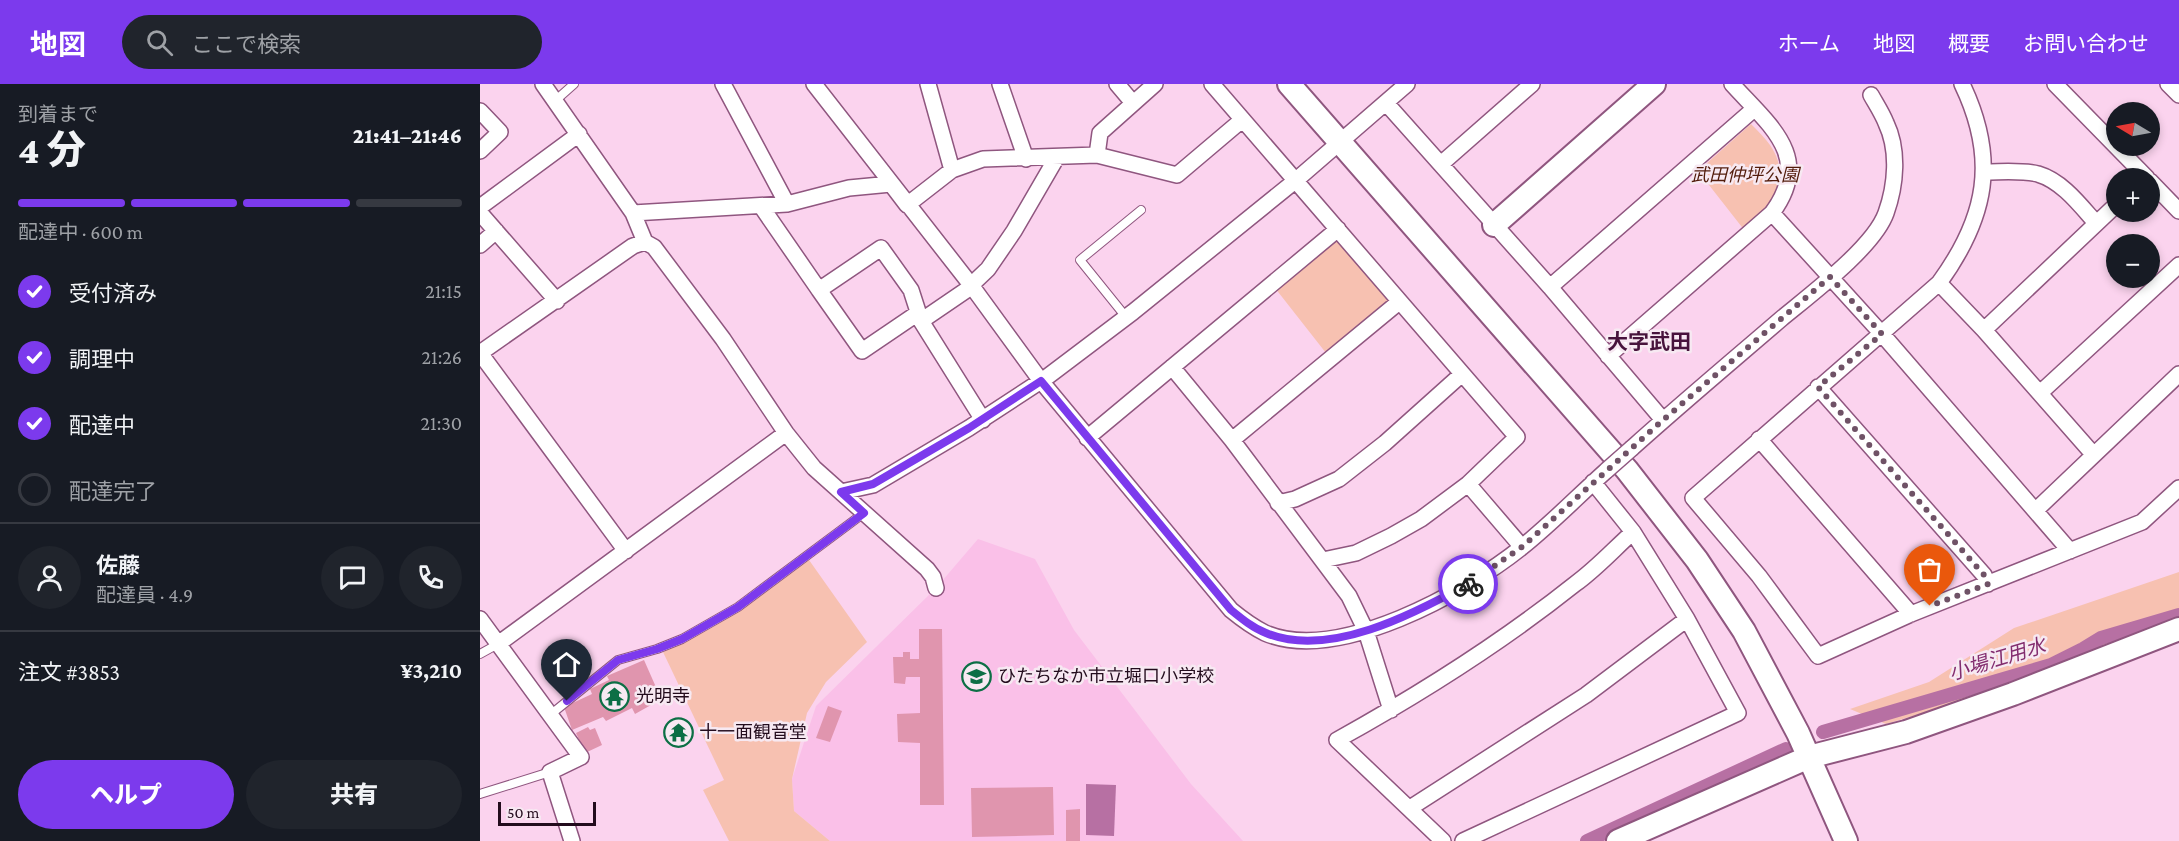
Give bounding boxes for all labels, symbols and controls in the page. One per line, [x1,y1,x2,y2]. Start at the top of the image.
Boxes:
search box [122,15,542,69]
icon: search [143,26,176,59]
text: 地図 [30,29,86,60]
text: ここで検索 [191,32,301,57]
text: ホーム [1778,32,1840,56]
text: 地図 [1873,32,1915,56]
text: 概要 [1948,32,1990,56]
text: お問い合わせ [2023,32,2149,56]
north arrow [2106,102,2160,156]
map controls [2106,102,2160,288]
text: 到着まで [18,103,98,125]
text: 21:41–21:46 [353,123,462,148]
text: 4 分 [18,128,86,171]
park label: 武田仲坪公園 [1691,165,1802,185]
button: + [2106,168,2160,222]
text: 配達中 · 600 m [18,221,143,243]
button: − [2106,234,2160,288]
icon: check [18,275,51,308]
text: 21:15 [425,280,462,302]
text: 受付済み [69,281,157,306]
district label: 大字武田 [1607,330,1691,354]
icon: check [18,341,51,374]
text: 21:26 [422,346,462,368]
text: 調理中 [69,347,135,372]
icon: check [18,407,51,440]
text: 21:30 [420,412,462,434]
text: 配達中 [69,413,135,438]
text: 配達完了 [69,479,157,504]
pin [1904,544,1955,606]
button: person [18,546,81,609]
button: chat [321,546,384,609]
button: phone [399,546,462,609]
text: 佐藤 [96,553,140,578]
icon: bag [1913,553,1946,586]
courier [1438,554,1498,614]
icon: bike [1452,568,1485,601]
text: 配達員 · 4.9 [96,584,193,606]
water label: 小場江用水 [1946,633,2050,684]
pin [541,639,592,701]
icon: home [550,648,583,681]
text: ¥3,210 [401,658,462,683]
text: 注文 #3853 [18,660,120,685]
school or university icon: ひたちなか市立堀口小学校 [961,660,993,692]
place label: ひたちなか市立堀口小学校 [998,666,1214,686]
temple icon: 光明寺 [599,680,631,712]
place label: 光明寺 [636,686,690,706]
temple icon: 十一面観音堂 [662,716,694,748]
place label: 十一面観音堂 [699,722,807,742]
button: ヘルプ [18,760,234,829]
button: 共有 [246,760,462,829]
scale bar [498,799,596,826]
text: 50 m [507,804,539,821]

